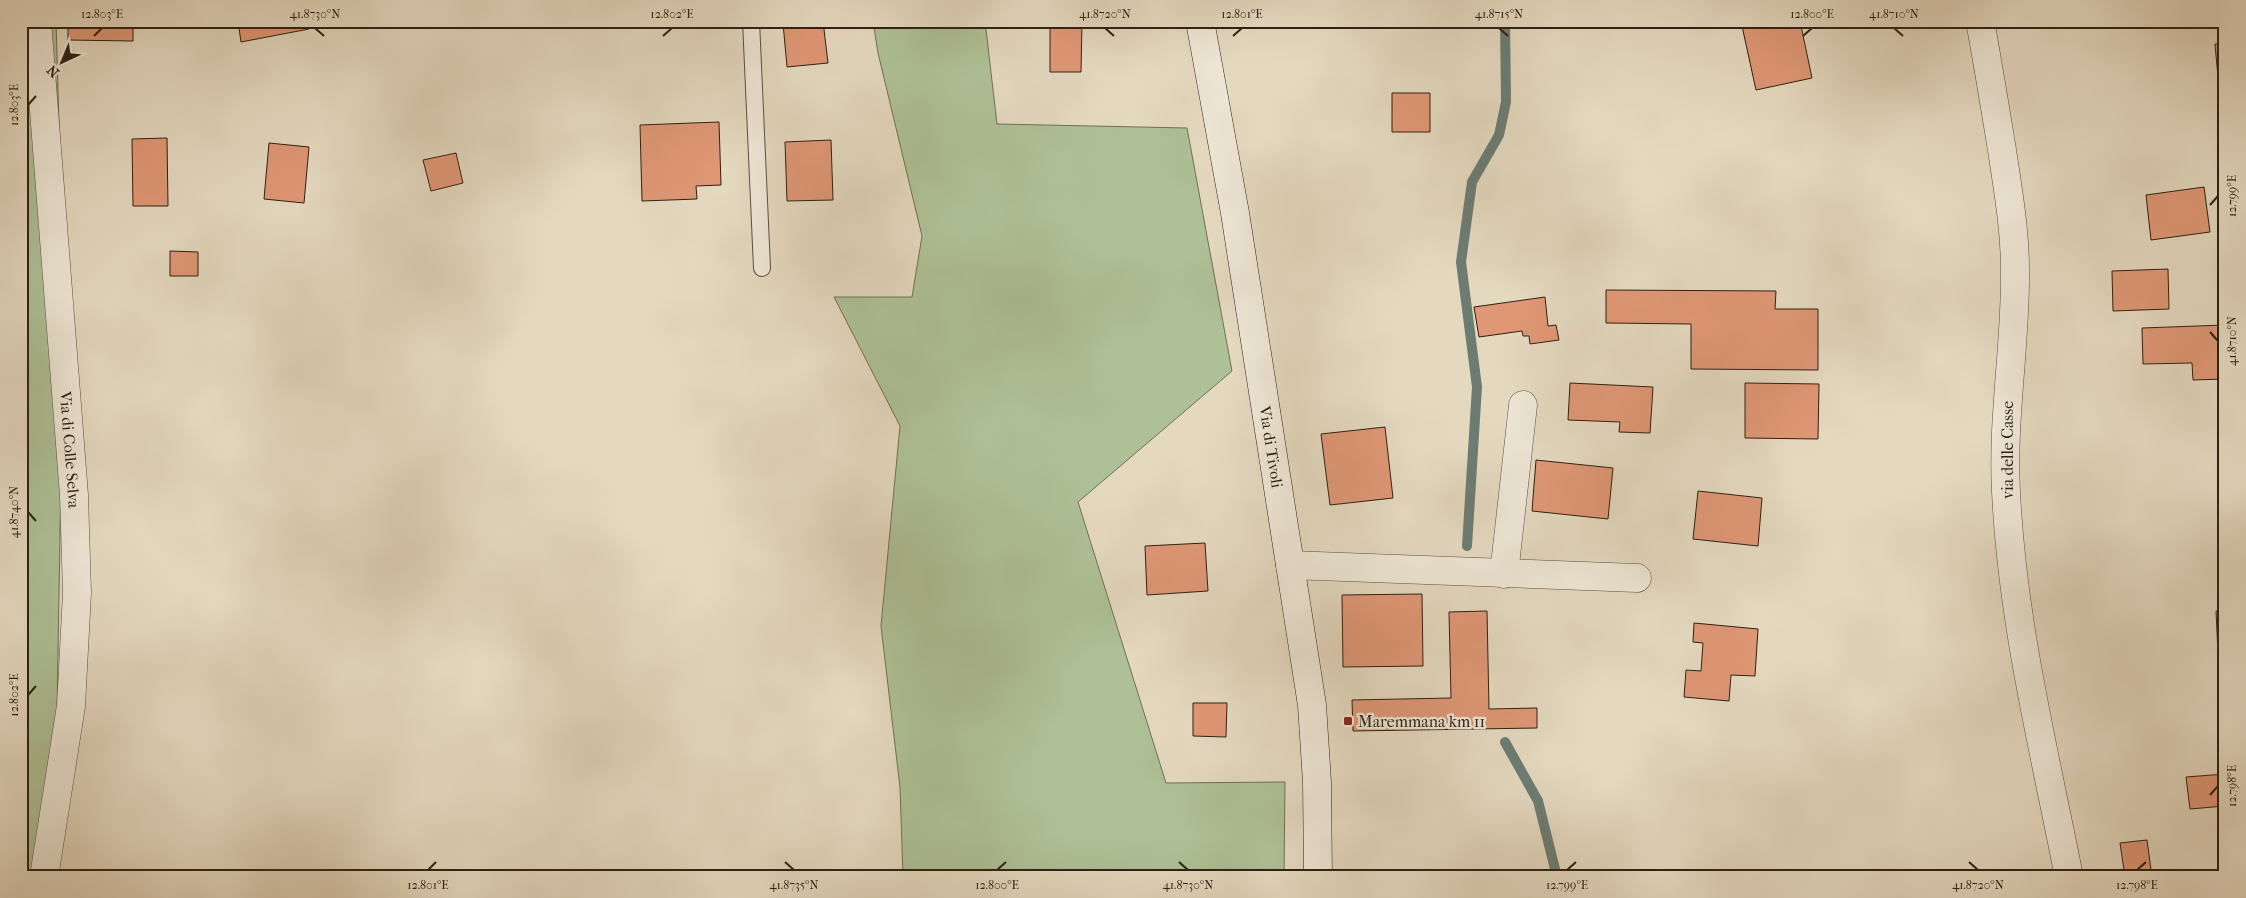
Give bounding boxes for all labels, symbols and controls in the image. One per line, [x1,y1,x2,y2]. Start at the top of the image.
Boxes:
text: 12.803°E [81,7,123,21]
text: 41.8730°N [290,7,340,21]
text: 12.802°E [650,7,694,21]
text: 41.8720°N [1079,7,1131,21]
text: 12.801°E [1221,7,1263,21]
text: 41.8715°N [1475,7,1523,21]
text: 12.800°E [1790,7,1834,21]
text: 41.8710°N [1869,7,1919,21]
north arrow [38,38,88,88]
text: N [43,61,63,81]
text: 12.803°E [7,84,21,126]
text: 12.799°E [2225,175,2239,217]
text: 41.8710°N [2225,316,2239,366]
street label: Via di Colle Selva [56,390,83,509]
street label: via delle Casse [1998,401,2017,499]
street label: Via di Tivoli [1255,404,1287,490]
text: 41.8740°N [7,486,21,538]
text: 12.802°E [7,673,21,717]
place label: Maremmana km 11 [1358,712,1485,731]
marker: Maremmana km 11 [1342,715,1354,727]
text: 12.798°E [2225,765,2239,807]
text: 12.801°E [407,878,449,892]
text: 41.8735°N [769,878,819,892]
text: 12.800°E [975,878,1019,892]
text: 41.8730°N [1163,878,1213,892]
text: 12.799°E [1546,878,1588,892]
text: 41.8720°N [1952,878,2004,892]
text: 12.798°E [2116,878,2158,892]

